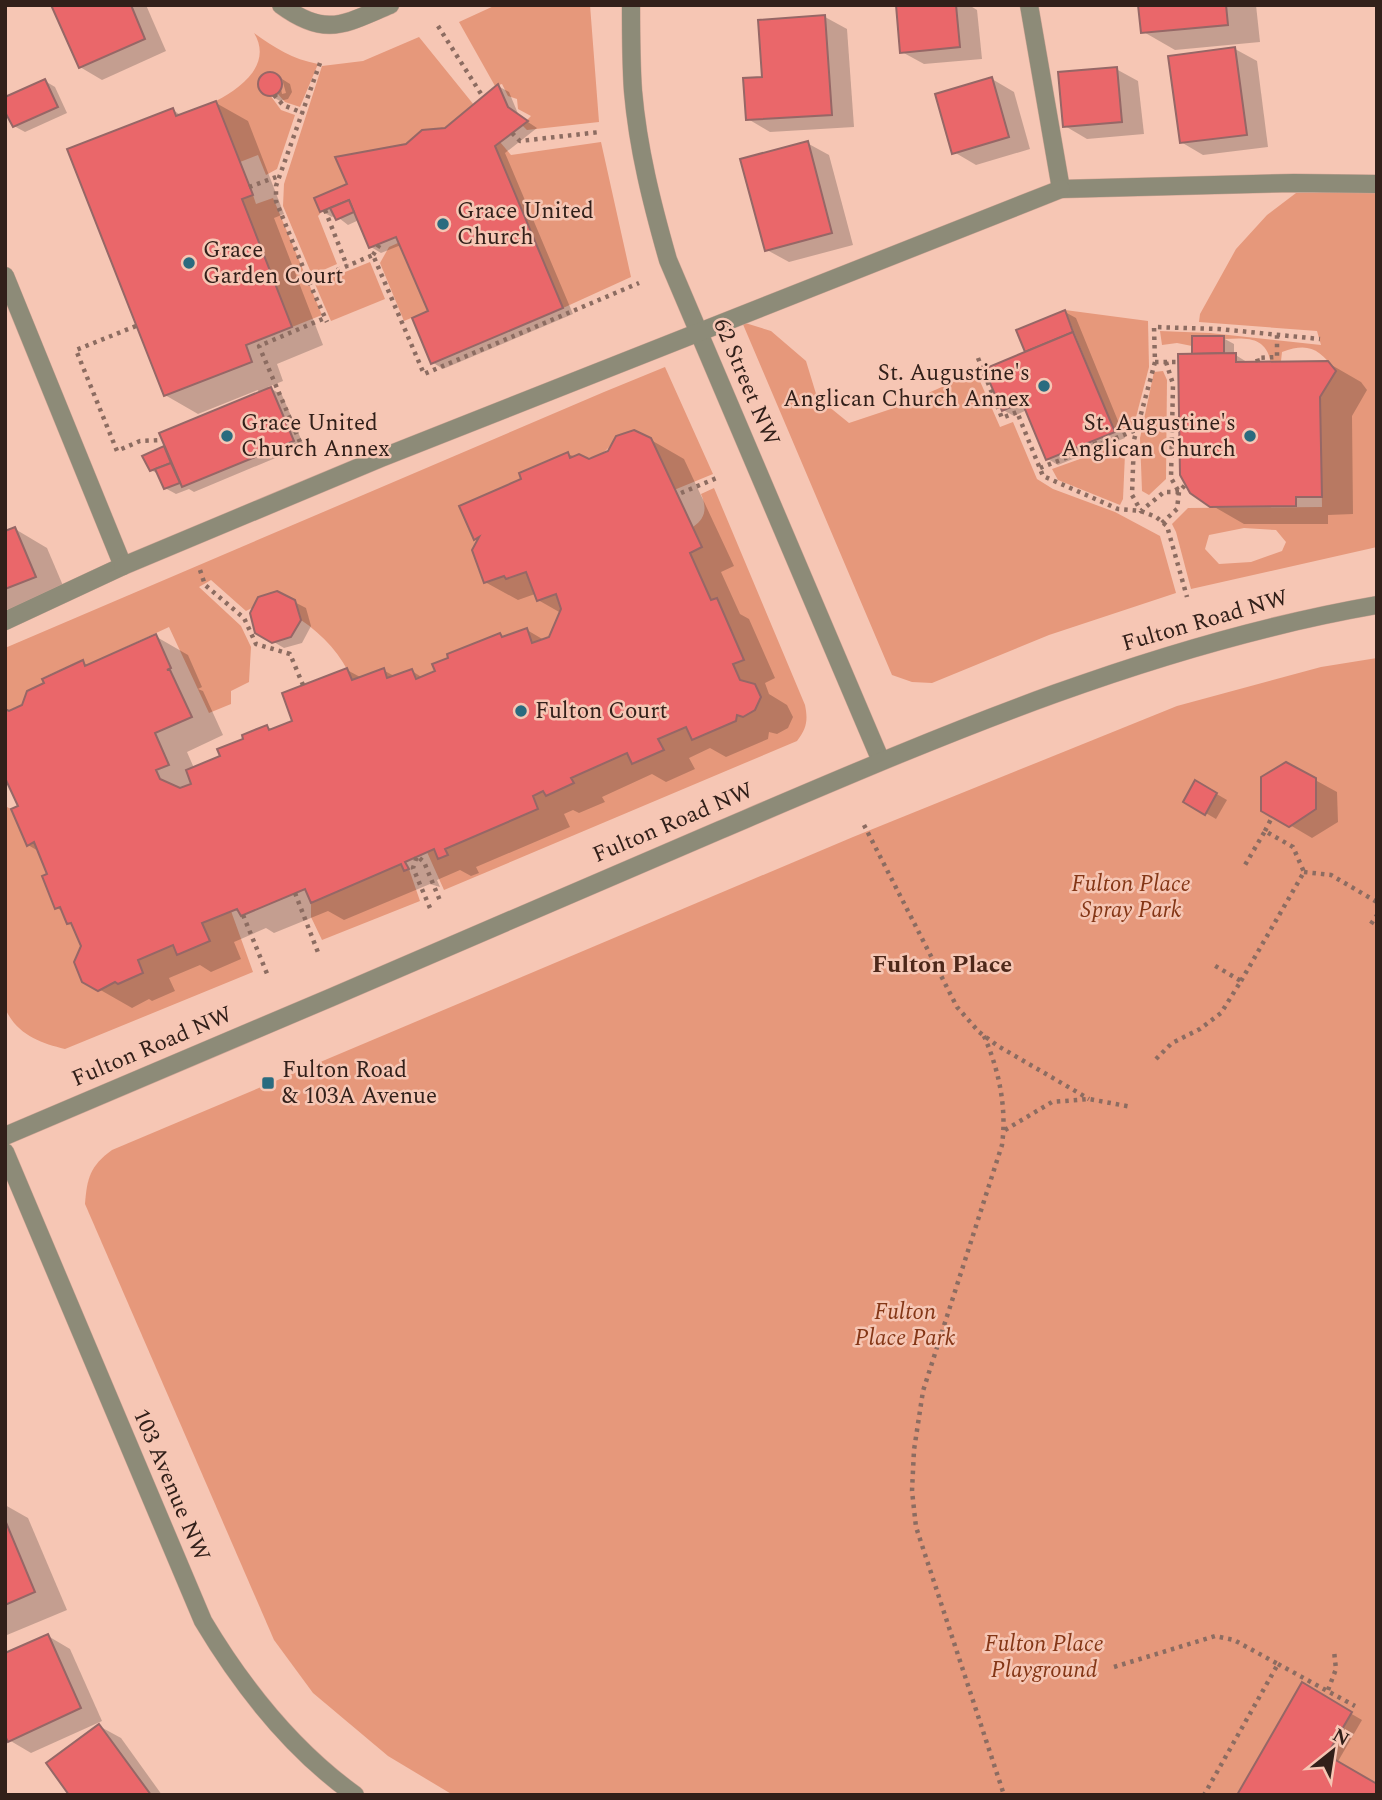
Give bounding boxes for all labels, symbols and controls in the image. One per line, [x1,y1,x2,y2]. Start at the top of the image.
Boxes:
place label: Grace United Church [457,194,594,255]
marker: Grace United Church [435,216,451,232]
place label: Grace Garden Court [203,233,343,294]
marker: Grace Garden Court [181,255,197,271]
street label: 62 Street NW [703,313,789,452]
place label: St. Augustine's Anglican Church Annex [783,356,1030,417]
marker: St. Augustine's Anglican Church Annex [1036,378,1052,394]
place label: Grace United Church Annex [241,406,390,467]
place label: St. Augustine's Anglican Church [1061,406,1236,467]
marker: Grace United Church Annex [219,428,235,444]
marker: St. Augustine's Anglican Church [1242,428,1258,444]
street label: Fulton Road NW [1118,580,1293,661]
place label: Fulton Court [535,694,668,729]
marker: Fulton Court [513,703,529,719]
street label: Fulton Road NW [587,773,759,873]
park label: Fulton Place Spray Park [1071,867,1191,928]
district label: Fulton Place [872,947,1012,983]
street label: Fulton Road NW [66,997,238,1097]
place label: Fulton Road & 103A Avenue [282,1053,437,1114]
marker: Fulton Road & 103A Avenue [260,1075,276,1091]
park label: Fulton Place Park [855,1295,956,1356]
street label: 103 Avenue NW [123,1403,219,1567]
park label: Fulton Place Playground [984,1627,1104,1688]
north arrow [1298,1716,1368,1786]
text: N [1327,1721,1355,1754]

